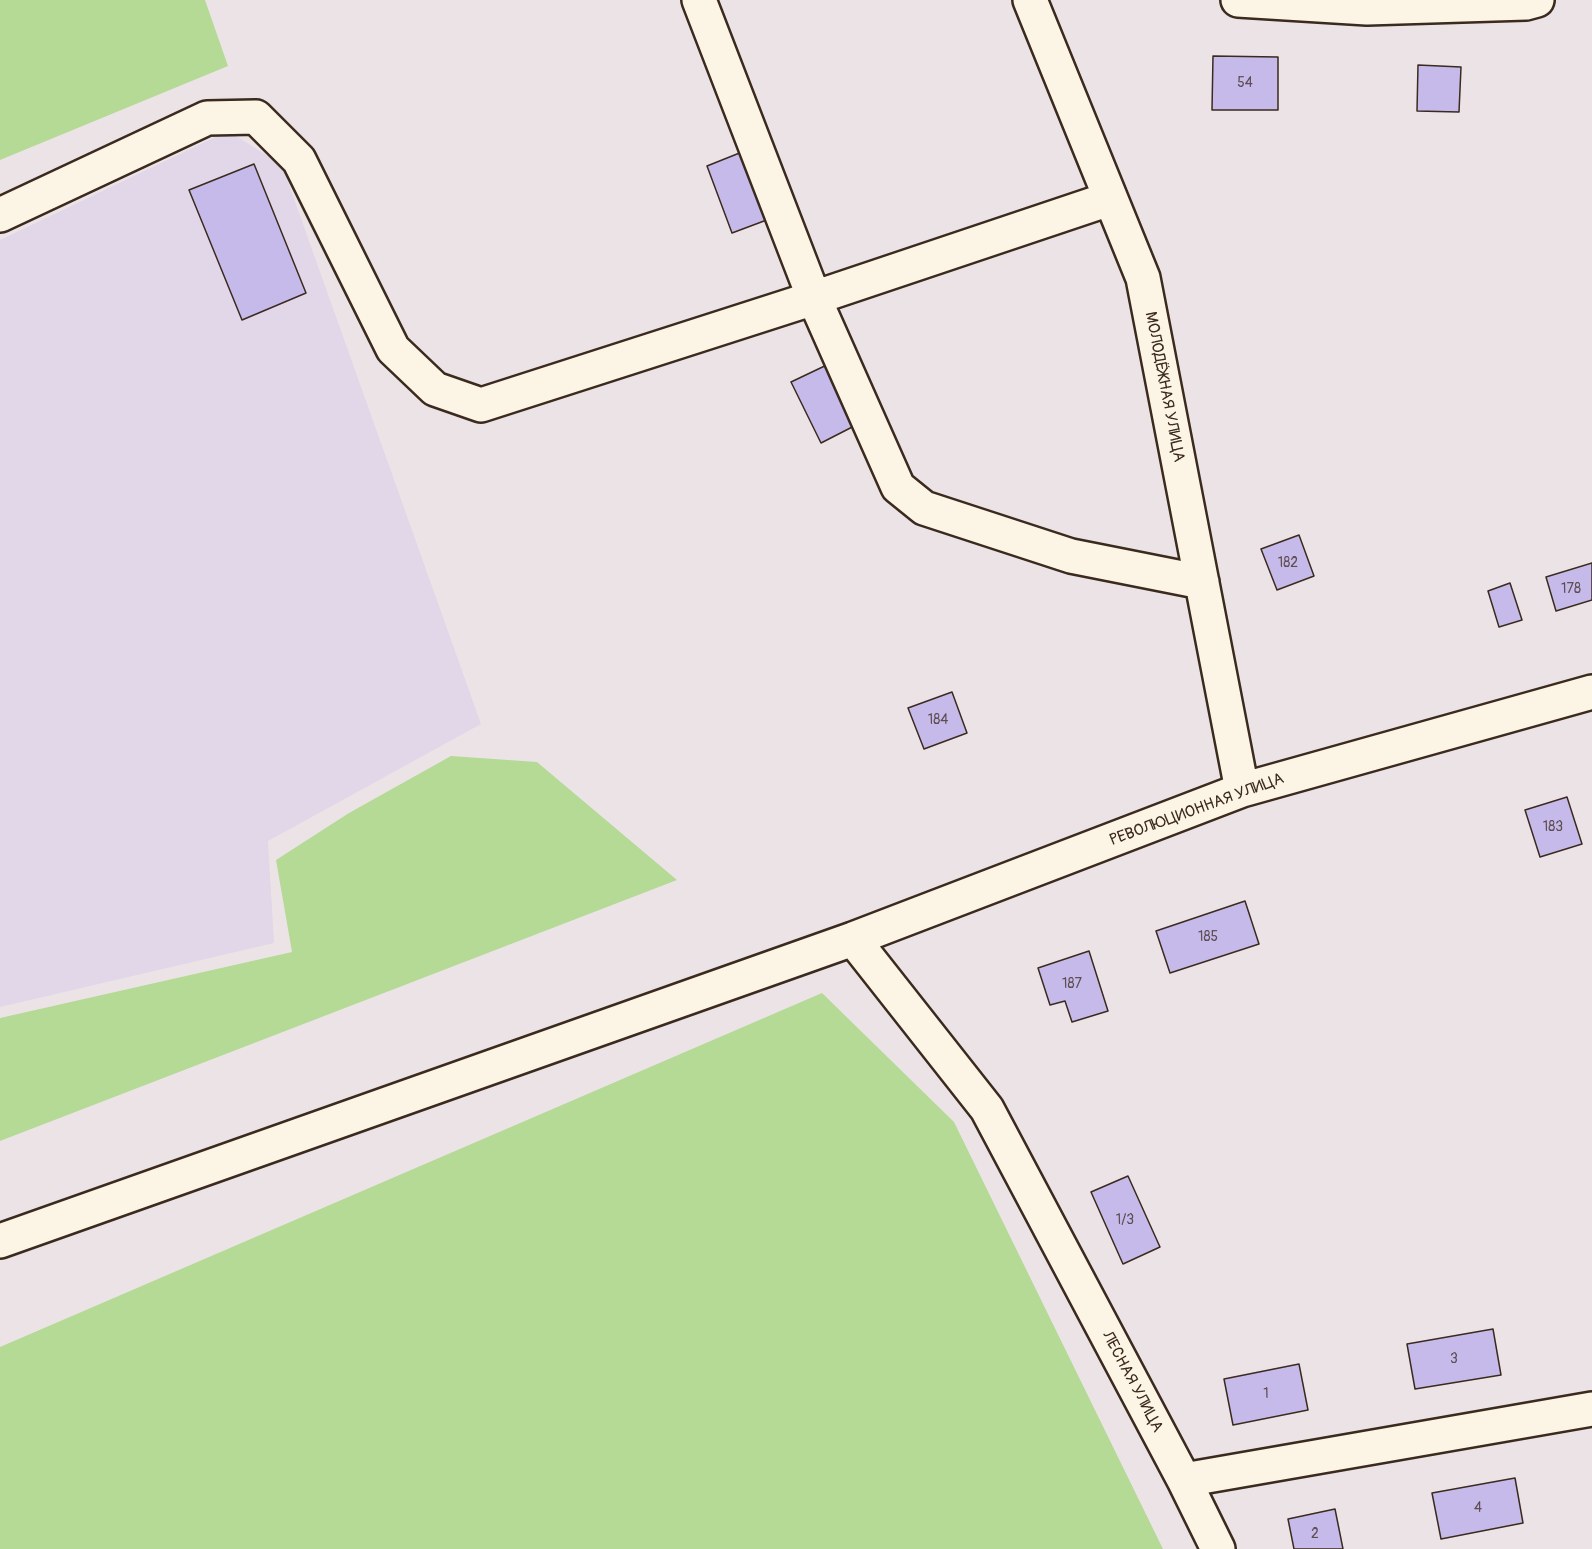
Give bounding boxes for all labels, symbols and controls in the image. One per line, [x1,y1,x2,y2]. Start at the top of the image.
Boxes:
house number: 54 [1237,75,1253,91]
street label: МОЛОДЁЖНАЯ УЛИЦА [1140,310,1188,464]
house number: 182 [1278,555,1298,571]
house number: 178 [1561,581,1581,597]
house number: 184 [928,712,948,728]
street label: РЕВОЛЮЦИОННАЯ УЛИЦА [1107,770,1287,850]
house number: 183 [1543,819,1563,835]
house number: 185 [1198,929,1218,945]
house number: 187 [1062,976,1082,992]
house number: 1/3 [1116,1212,1134,1228]
street label: ЛЕСНАЯ УЛИЦА [1097,1328,1167,1436]
house number: 3 [1450,1351,1458,1367]
house number: 1 [1263,1386,1269,1402]
house number: 4 [1474,1500,1482,1516]
house number: 2 [1311,1526,1319,1542]

